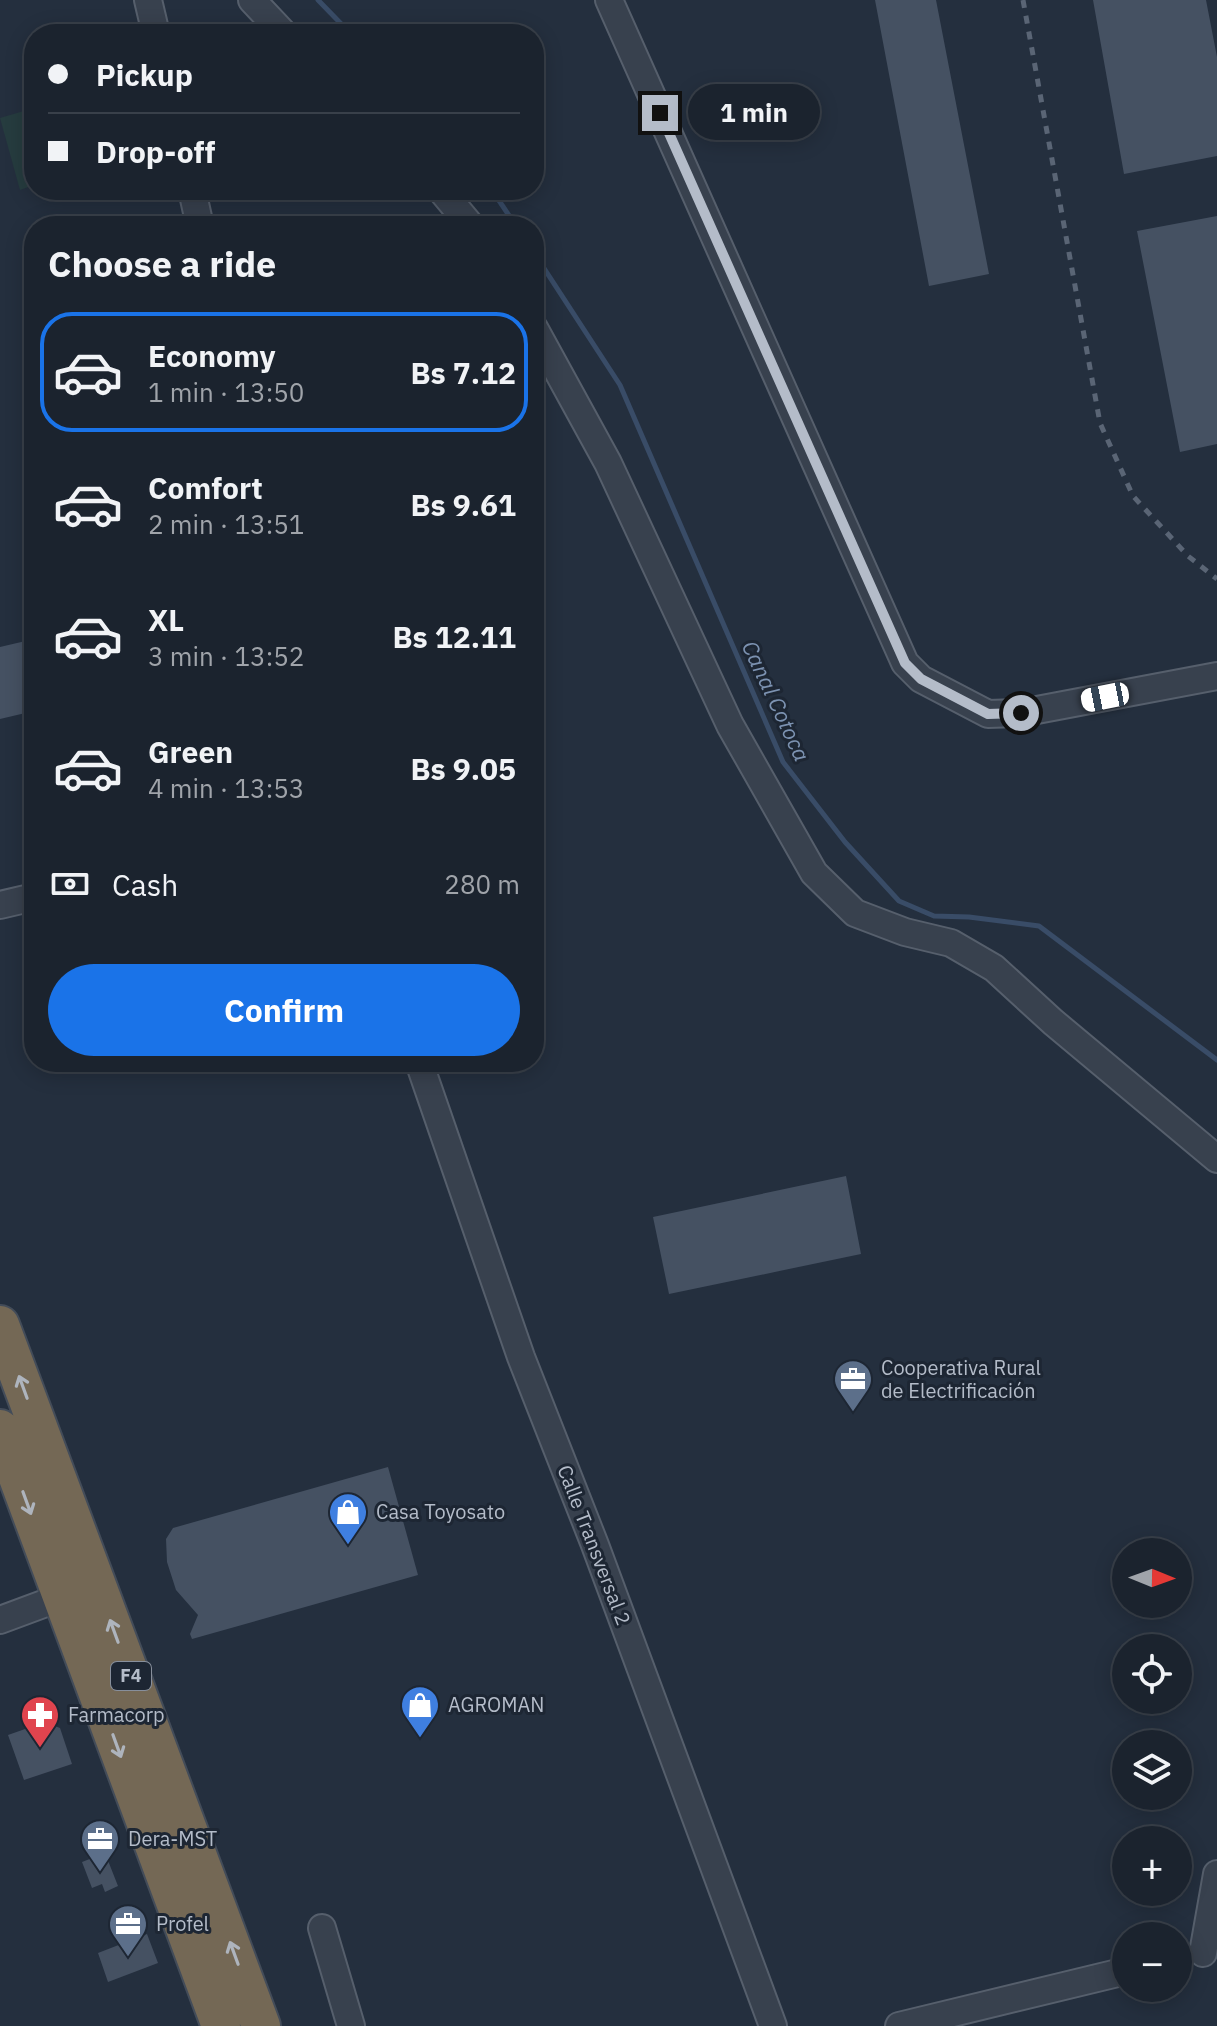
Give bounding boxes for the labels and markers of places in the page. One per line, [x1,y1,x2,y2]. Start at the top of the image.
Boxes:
place label: Cooperativa Rural de Electrificación [881,1354,1041,1404]
office icon: Cooperativa Rural de Electrificación [832,1358,874,1413]
shop icon: Casa Toyosato [327,1491,369,1546]
place label: Casa Toyosato [376,1498,505,1525]
shop icon: AGROMAN [399,1684,441,1739]
place label: AGROMAN [448,1691,544,1718]
pharmacy icon: Farmacorp [19,1694,61,1749]
place label: Farmacorp [68,1701,165,1728]
office icon: Dera-MST [79,1818,121,1873]
place label: Dera-MST [128,1825,217,1852]
office icon: Profel [107,1903,149,1958]
place label: Profel [156,1910,209,1937]

